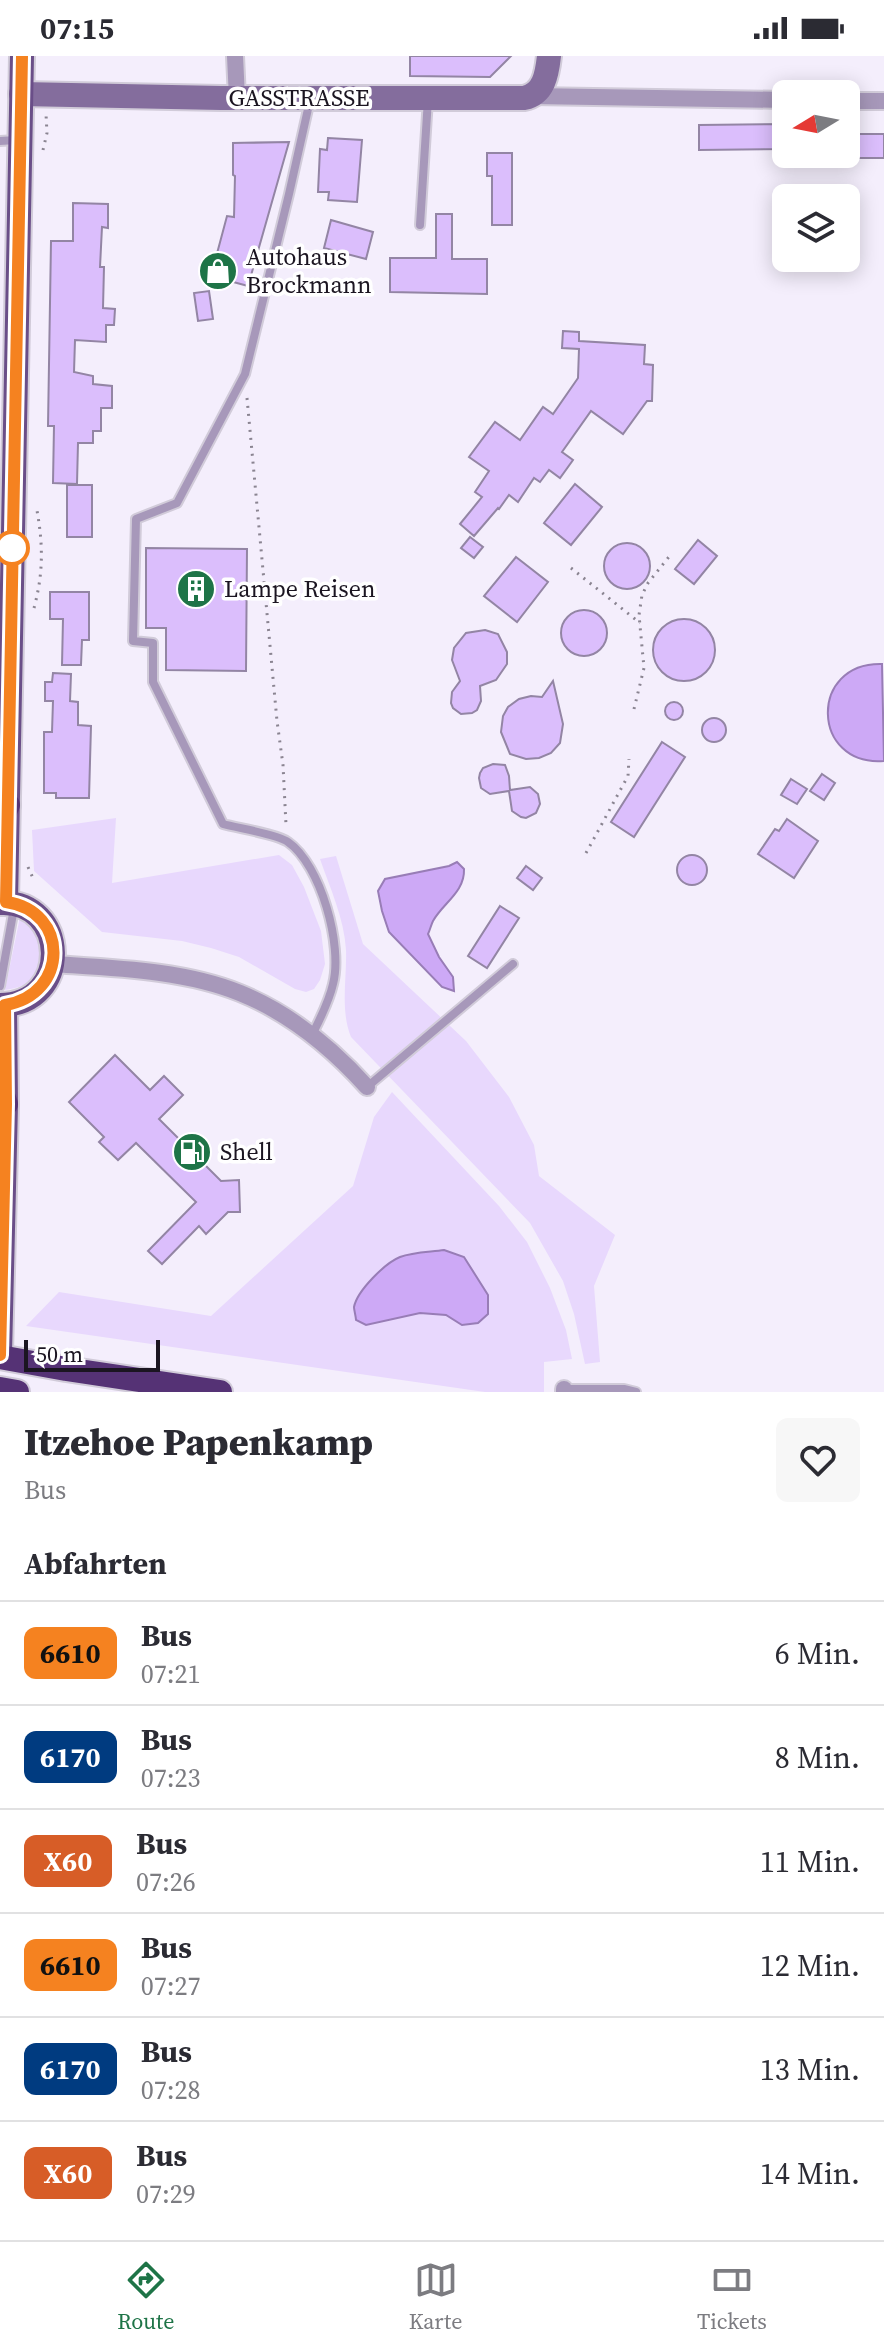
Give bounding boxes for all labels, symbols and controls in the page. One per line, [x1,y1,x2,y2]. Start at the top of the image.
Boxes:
text: 07:15 [40,8,114,49]
north arrow [772,80,860,168]
map controls [772,80,860,272]
street label: GASSTRASSE [229,81,370,114]
button: layers [772,184,860,272]
place label: Autohaus Brockmann [246,240,372,301]
shop icon: Autohaus Brockmann [197,250,239,292]
unlabelled marker [0,531,29,565]
building icon: Lampe Reisen [175,568,217,610]
place label: Lampe Reisen [224,572,375,605]
fuel station icon: Shell [171,1131,213,1173]
place label: Shell [220,1135,273,1168]
scale bar [24,1336,160,1372]
text: 50 m [36,1339,83,1369]
text: Itzehoe Papenkamp [24,1416,373,1468]
button: heart [776,1418,860,1502]
text: Bus [24,1472,66,1508]
text: Abfahrten [24,1543,167,1584]
text: Bus [141,1615,192,1656]
text: 6 Min. [775,1633,860,1674]
text: 6610 [40,1634,101,1672]
text: 07:21 [141,1656,201,1692]
text: Bus [141,1719,192,1760]
text: 8 Min. [775,1737,860,1778]
text: 6170 [40,1738,101,1776]
text: 07:23 [141,1760,201,1796]
text: Bus [136,1823,187,1864]
text: 11 Min. [760,1841,860,1882]
text: X60 [44,1842,92,1880]
text: 07:26 [136,1864,196,1900]
text: Bus [141,1927,192,1968]
text: 12 Min. [760,1945,860,1986]
text: 6610 [40,1946,101,1984]
text: 07:27 [141,1968,201,2004]
text: Bus [141,2031,192,2072]
text: 13 Min. [760,2049,860,2090]
text: 6170 [40,2050,101,2088]
text: 07:28 [141,2072,201,2108]
text: Bus [136,2135,187,2176]
text: 14 Min. [760,2153,860,2194]
text: X60 [44,2154,92,2192]
text: 07:29 [136,2176,196,2212]
tab: Route [117,2258,174,2336]
tab: Karte [409,2258,462,2336]
tab: Tickets [697,2258,767,2336]

